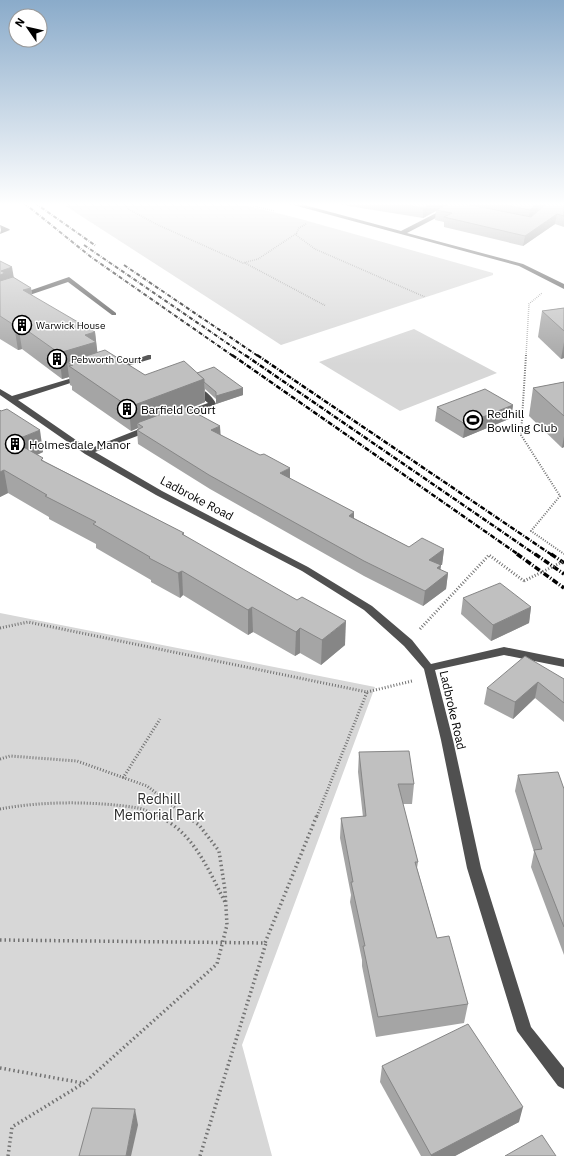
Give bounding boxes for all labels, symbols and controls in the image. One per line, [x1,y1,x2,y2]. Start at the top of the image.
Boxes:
north arrow [8,8,48,48]
text: N [12,15,28,30]
building icon: Warwick House [11,314,33,336]
place label: Warwick House [36,319,106,332]
building icon: Pebworth Court [46,348,68,370]
place label: Pebworth Court [71,353,142,366]
building icon: Barfield Court [116,398,138,420]
place label: Barfield Court [141,402,216,417]
place label: Redhill Bowling Club [487,406,557,435]
sports icon: Redhill Bowling Club [462,409,484,431]
building icon: Holmesdale Manor [4,433,26,455]
place label: Holmesdale Manor [29,437,131,452]
street label: Ladbroke Road [158,472,236,524]
street label: Ladbroke Road [437,669,469,751]
park label: Redhill Memorial Park [114,790,205,824]

